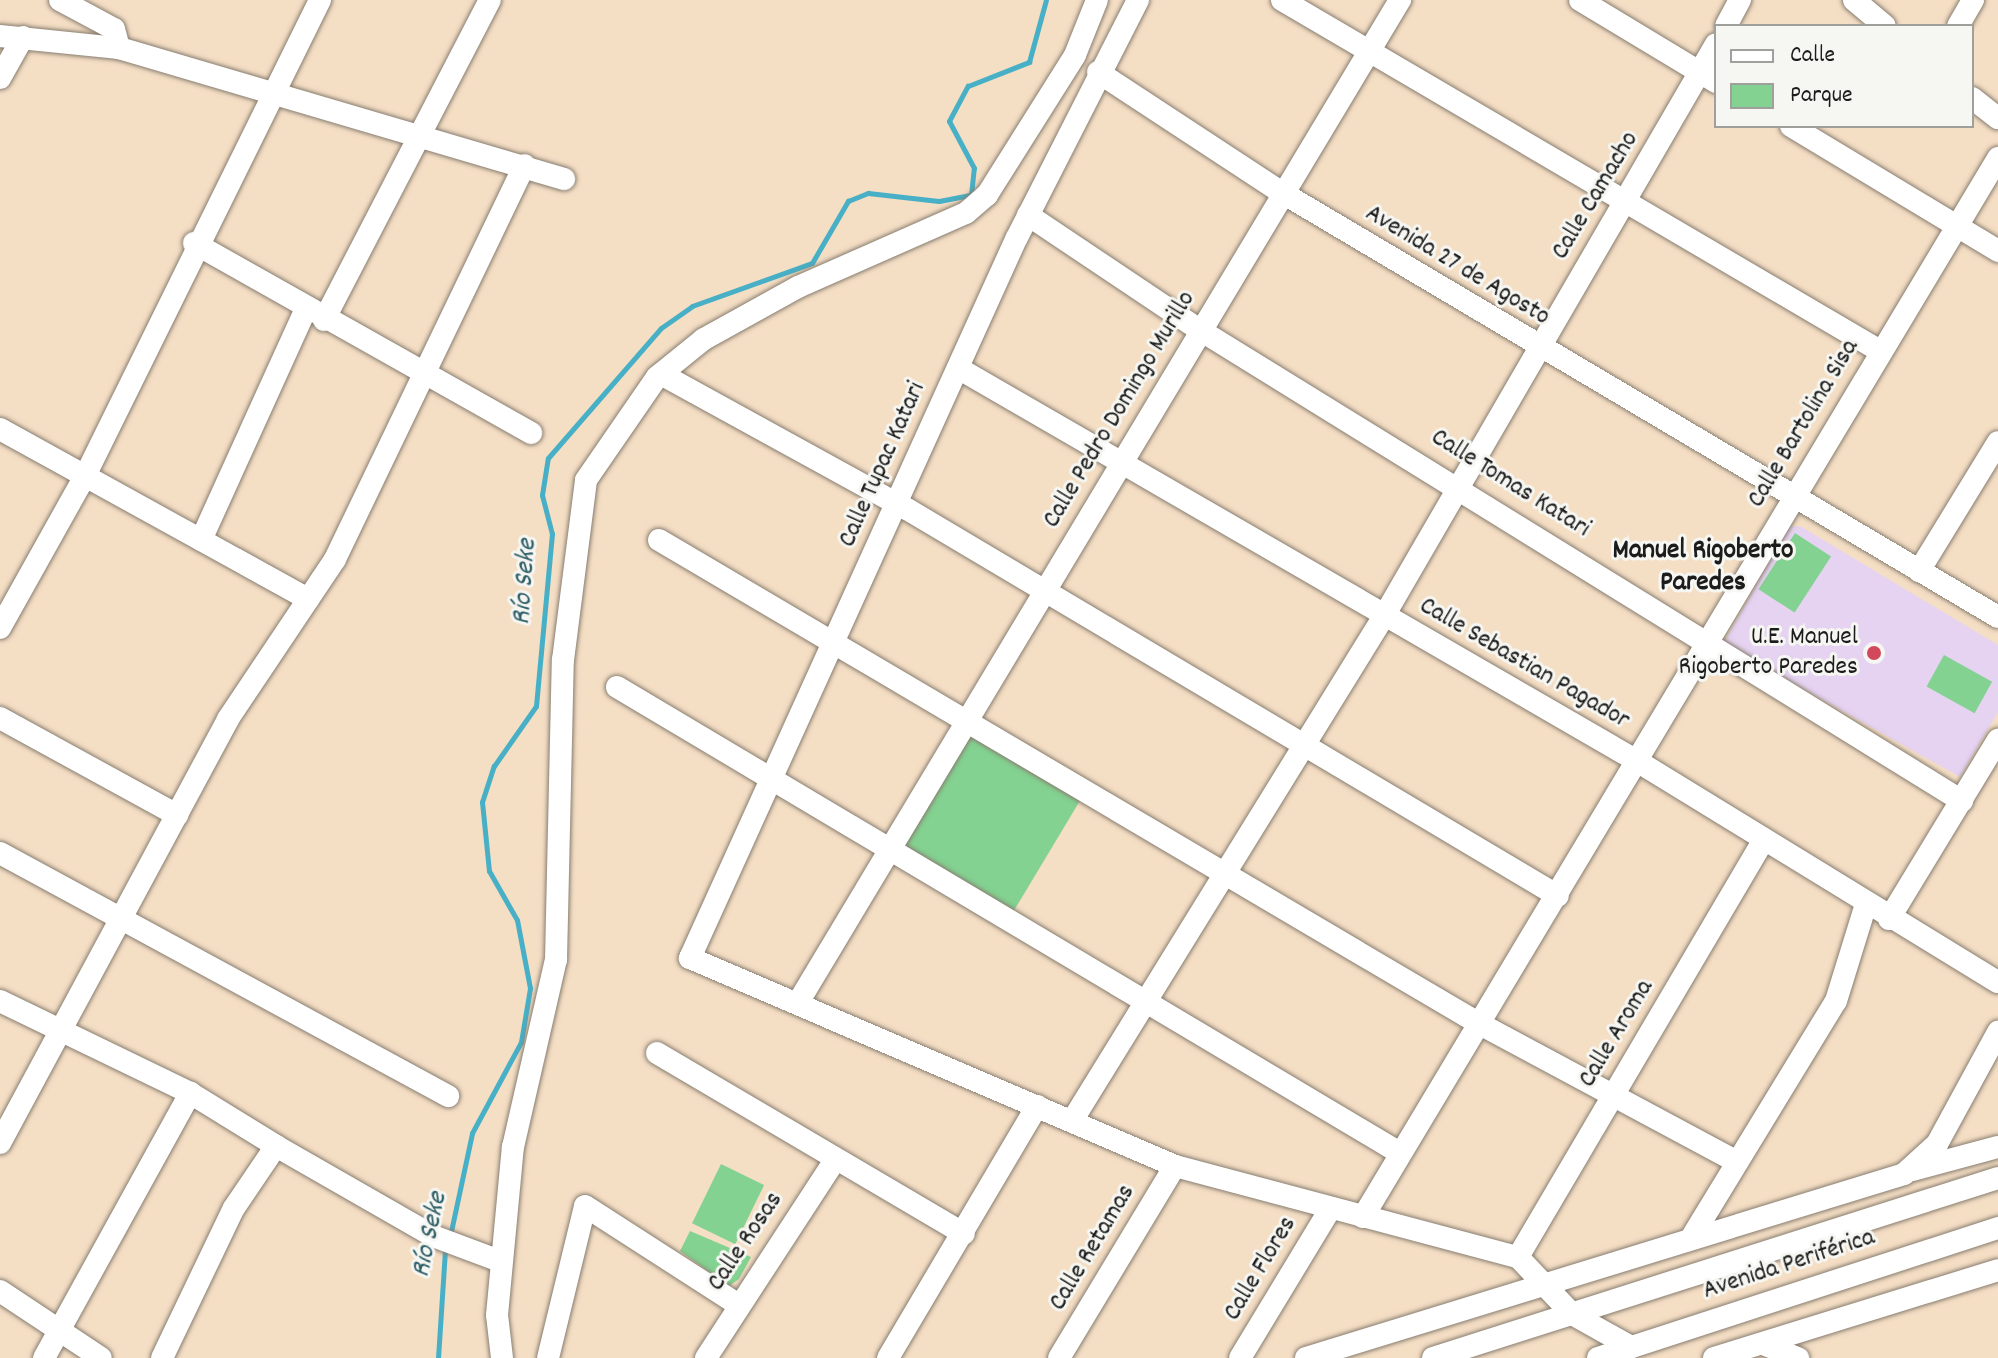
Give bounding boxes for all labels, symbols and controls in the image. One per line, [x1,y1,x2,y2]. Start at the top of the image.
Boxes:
legend [1714,24,1974,128]
text: Calle [1790,39,1835,73]
text: Parque [1790,79,1853,113]
street label: Calle Camacho [1546,126,1646,266]
street label: Avenida 27 de Agosto [1359,199,1555,333]
street label: Calle Pedro Domingo Murillo [1037,286,1203,534]
street label: Calle Bartolina Sisa [1742,334,1866,514]
street label: Calle Tupac Katari [833,378,933,552]
street label: Calle Tomas Katari [1425,423,1595,545]
district label: Manuel Rigoberto Paredes [1612,535,1794,601]
water label: Río Seke [506,538,546,626]
street label: Calle Sebastian Pagador [1413,591,1635,737]
place label: U.E. Manuel Rigoberto Paredes [1678,622,1858,684]
marker: U.E. Manuel Rigoberto Paredes [1865,644,1883,662]
street label: Calle Aroma [1573,974,1661,1094]
street label: Calle Retamas [1043,1179,1143,1317]
street label: Calle Rosas [701,1186,791,1298]
water label: Río Seke [406,1189,456,1281]
street label: Calle Flores [1218,1211,1304,1327]
street label: Avenida Periférica [1699,1223,1879,1307]

